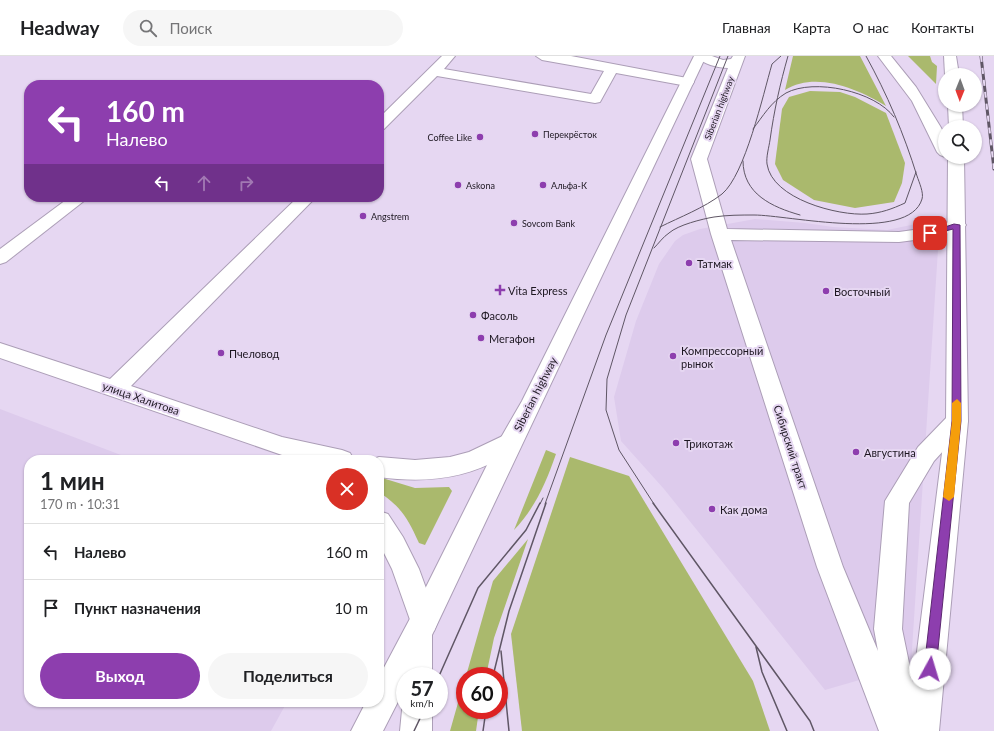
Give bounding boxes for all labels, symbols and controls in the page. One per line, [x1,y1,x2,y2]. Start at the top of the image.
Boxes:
search box [123,10,403,46]
text: Headway [20,16,99,39]
icon: search [137,17,159,39]
text: Поиск [169,19,212,37]
text: Главная [722,19,771,36]
text: Карта [793,19,831,36]
text: О нас [853,19,889,36]
text: Контакты [911,19,974,36]
north arrow [938,68,982,112]
map controls [938,68,982,164]
street label: Siberian highway [702,74,736,141]
text: 160 m [106,94,185,128]
icon: left [40,96,92,148]
button: search [938,120,982,164]
text: Налево [106,128,168,150]
marker: Перекрёсток [530,129,540,139]
place label: Перекрёсток [543,129,597,140]
place label: Coffee Like [428,132,472,143]
marker: Coffee Like [475,132,485,142]
icon: left [151,172,173,194]
icon: ahead [193,172,215,194]
icon: right [235,172,257,194]
marker: Askona [453,180,463,190]
place label: Askona [466,180,495,191]
marker: Альфа-К [538,180,548,190]
place label: Альфа-К [551,180,587,191]
marker: Angstrem [358,211,368,221]
place label: Angstrem [371,211,409,222]
pin [913,216,947,250]
marker: Sovcom Bank [509,218,519,228]
place label: Sovcom Bank [522,218,576,229]
icon: arrive [919,222,941,244]
place label: Татмак [697,257,732,270]
marker: Татмак [684,258,694,268]
place label: Vita Express [508,284,568,297]
marker: Vita Express [495,285,505,295]
place label: Восточный [834,285,890,298]
marker: Восточный [821,286,831,296]
place label: Фасоль [481,309,518,322]
marker: Фасоль [468,310,478,320]
place label: Мегафон [489,332,535,345]
marker: Мегафон [476,333,486,343]
place label: Компрессорный рынок [681,344,763,370]
place label: Пчеловод [229,347,280,360]
marker: Пчеловод [216,348,226,358]
marker: Компрессорный рынок [668,351,678,361]
street label: Siberian highway [511,354,560,433]
street label: улица Халитова [101,379,181,417]
street label: Сибирский тракт [771,403,811,491]
place label: Трикотаж [684,437,733,450]
marker: Трикотаж [671,438,681,448]
place label: Августина [864,446,916,459]
marker: Августина [851,447,861,457]
text: 1 мин [40,466,105,495]
button: close [326,468,368,510]
text: 170 m · 10:31 [40,496,120,512]
place label: Как дома [720,503,767,516]
marker: Как дома [707,504,717,514]
icon: left [40,541,62,563]
text: Налево [74,543,126,561]
text: 160 m [326,543,368,561]
icon: arrive [40,597,62,619]
text: Пункт назначения [74,599,201,617]
text: 10 m [334,599,368,617]
position arrow [909,648,951,690]
button: Выход [40,653,200,699]
button: Поделиться [208,653,368,699]
speed limit sign: 60 [456,667,508,719]
text: 57 [410,676,434,700]
text: km/h [410,697,434,709]

